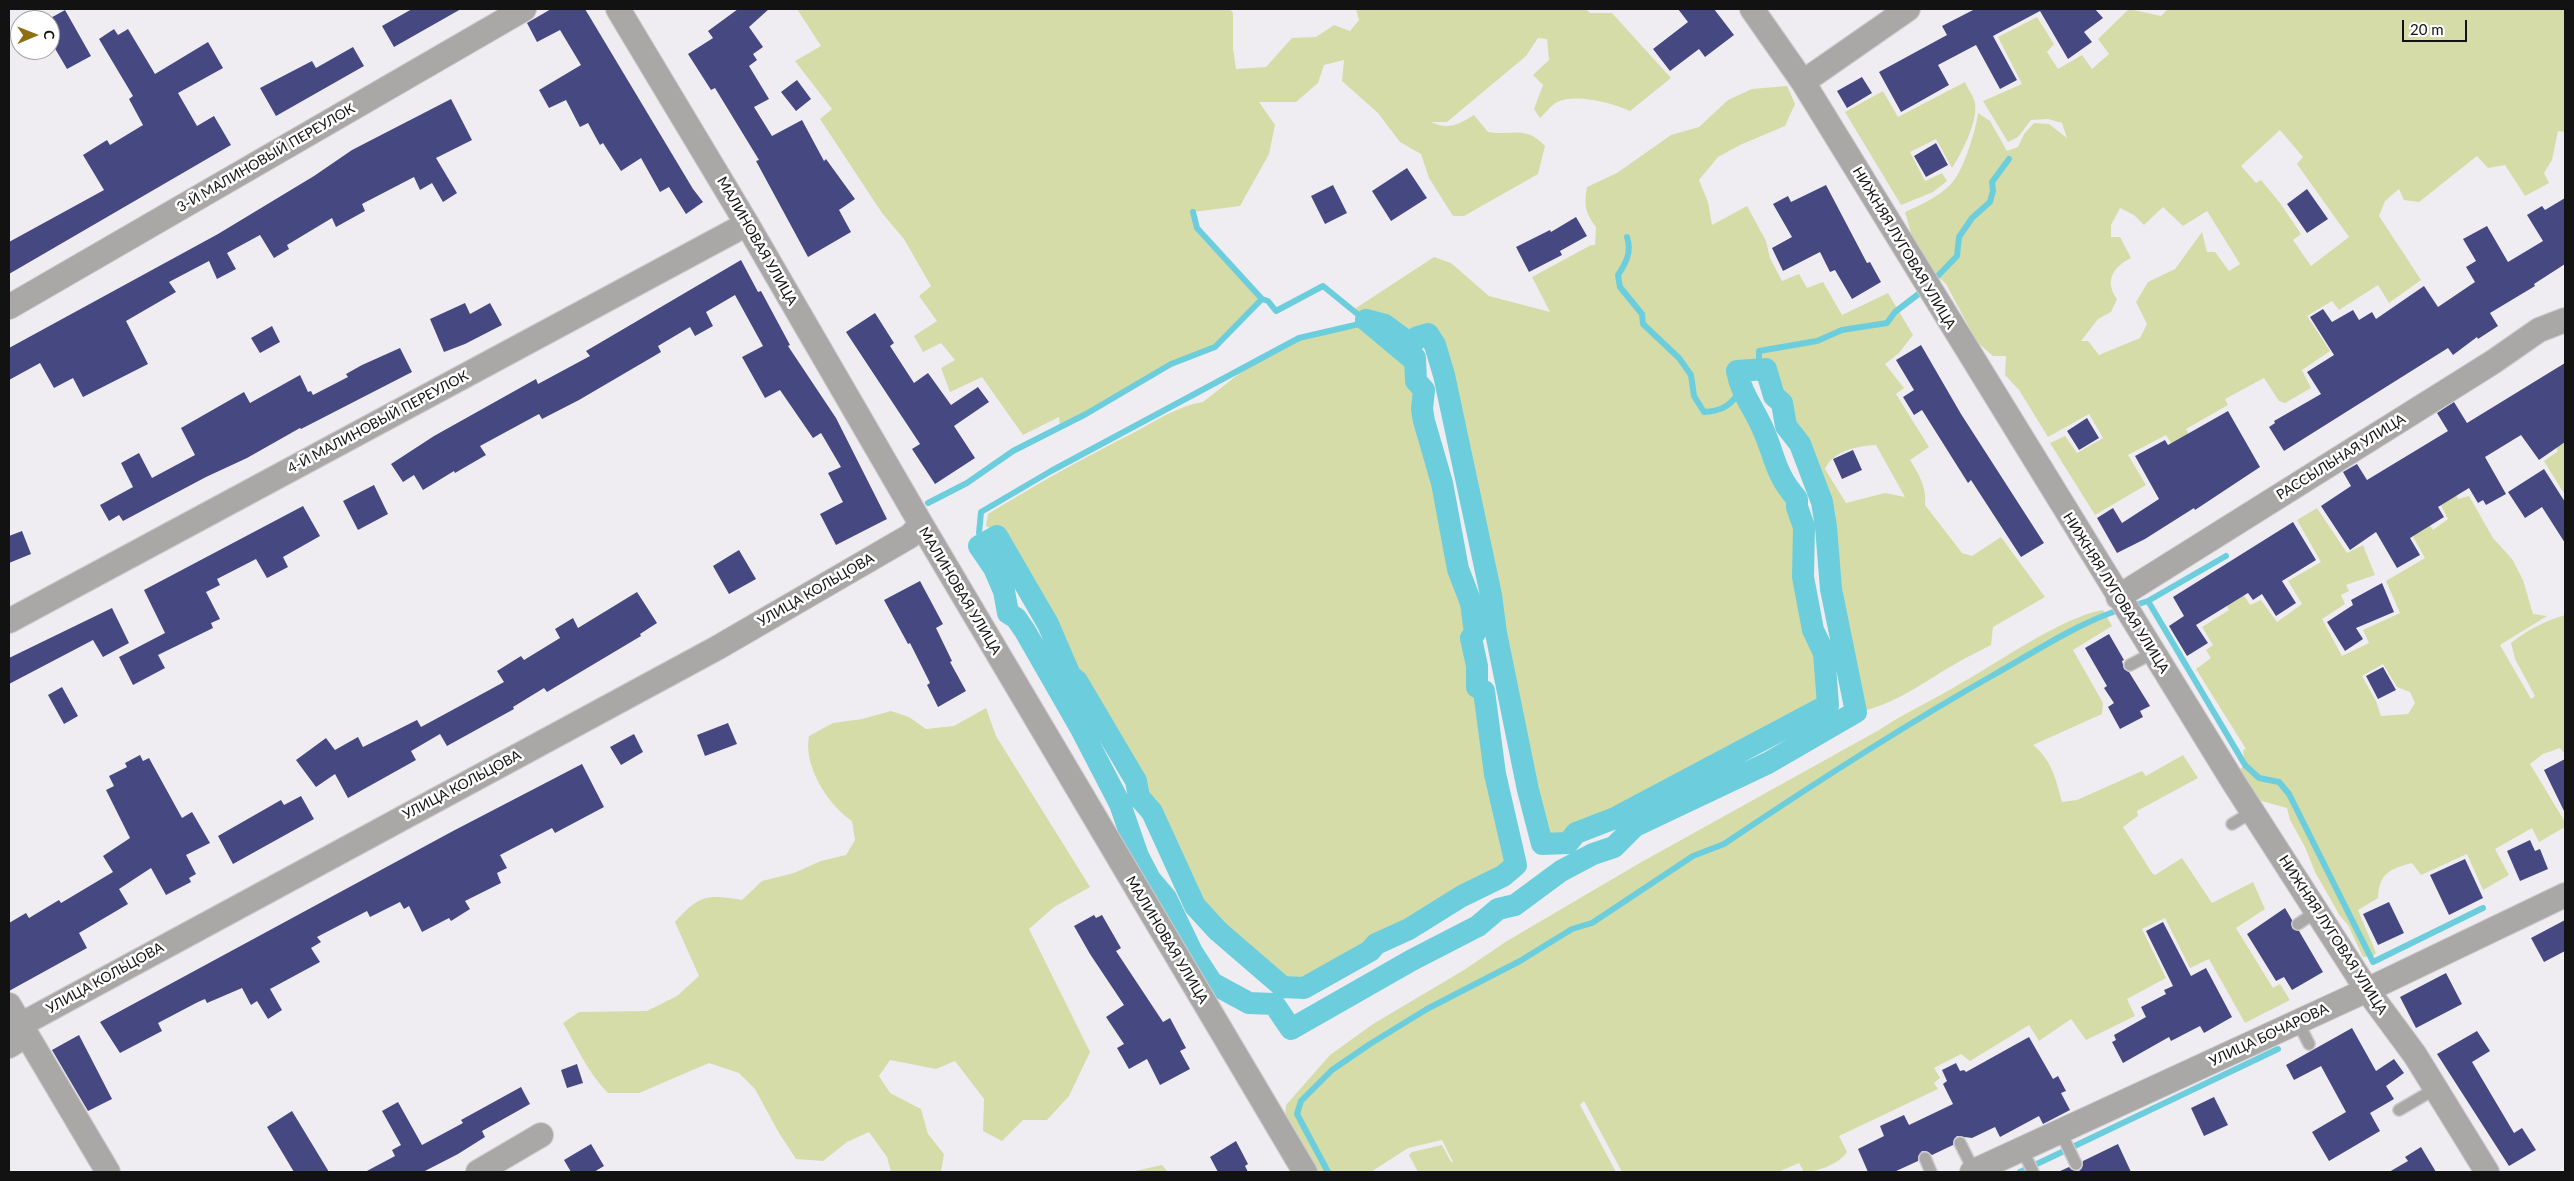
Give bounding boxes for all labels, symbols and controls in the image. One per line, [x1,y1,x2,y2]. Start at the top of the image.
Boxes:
north arrow [10,10,60,60]
scale bar [2404,10,2469,42]
text: 20 m [2410,20,2444,38]
text: С [41,30,58,40]
street label: 3-Й МАЛИНОВЫЙ ПЕРЕУЛОК [174,100,358,216]
street label: НИЖНЯЯ ЛУГОВАЯ УЛИЦА [1849,164,1959,332]
street label: МАЛИНОВАЯ УЛИЦА [713,174,801,308]
street label: 4-Й МАЛИНОВЫЙ ПЕРЕУЛОК [285,367,471,477]
street label: РАССЫЛЬНАЯ УЛИЦА [2273,410,2409,504]
street label: НИЖНЯЯ ЛУГОВАЯ УЛИЦА [2059,510,2173,676]
street label: МАЛИНОВАЯ УЛИЦА [915,524,1005,658]
street label: УЛИЦА КОЛЬЦОВА [755,550,877,630]
street label: УЛИЦА КОЛЬЦОВА [400,747,524,823]
street label: НИЖНЯЯ ЛУГОВАЯ УЛИЦА [2275,852,2391,1018]
street label: МАЛИНОВАЯ УЛИЦА [1122,873,1212,1007]
street label: УЛИЦА КОЛЬЦОВА [43,939,167,1017]
street label: УЛИЦА БОЧАРОВА [2207,1000,2331,1070]

